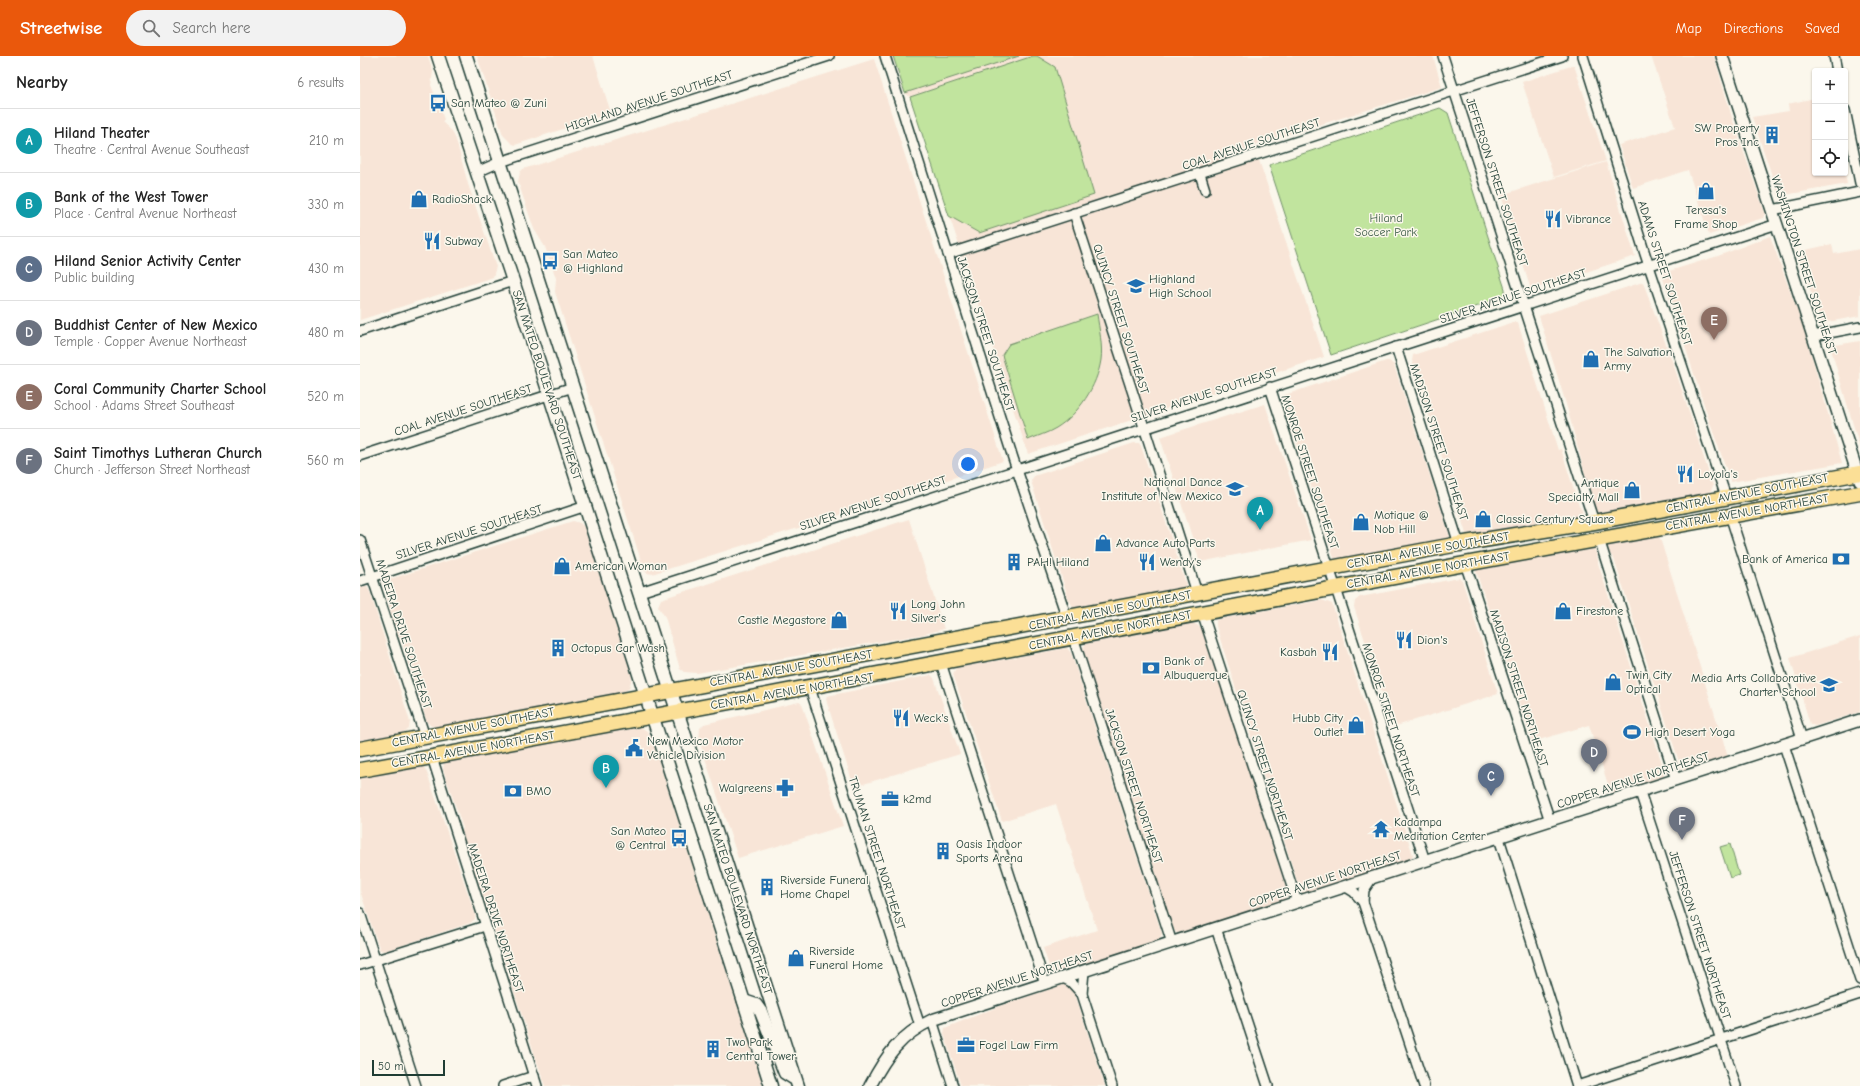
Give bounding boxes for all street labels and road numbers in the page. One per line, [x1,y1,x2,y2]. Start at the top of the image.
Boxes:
street label: HIGHLAND AVENUE SOUTHEAST [564,67,735,135]
street label: JEFFERSON STREET SOUTHEAST [1463,96,1531,269]
street label: COAL AVENUE SOUTHEAST [1180,115,1322,173]
street label: WASHINGTON STREET SOUTHEAST [1768,173,1840,357]
street label: ADAMS STREET SOUTHEAST [1635,199,1695,348]
street label: QUINCY STREET SOUTHEAST [1090,242,1152,397]
street label: JACKSON STREET SOUTHEAST [954,255,1018,414]
street label: SILVER AVENUE SOUTHEAST [1438,265,1589,326]
street label: SAN MATEO BOULEVARD SOUTHEAST [510,288,585,483]
street label: MADISON STREET SOUTHEAST [1407,362,1471,523]
street label: SILVER AVENUE SOUTHEAST [1129,364,1280,425]
street label: COAL AVENUE SOUTHEAST [392,381,534,439]
street label: MONROE STREET SOUTHEAST [1278,393,1342,552]
street label: CENTRAL AVENUE SOUTHEAST [1665,470,1830,516]
street label: SILVER AVENUE SOUTHEAST [798,472,949,533]
street label: CENTRAL AVENUE NORTHEAST [1664,491,1830,533]
street label: SILVER AVENUE SOUTHEAST [394,501,545,562]
street label: CENTRAL AVENUE SOUTHEAST [1345,529,1511,571]
street label: CENTRAL AVENUE NORTHEAST [1345,549,1511,591]
street label: MADEIRA DRIVE SOUTHEAST [373,557,435,711]
street label: CENTRAL AVENUE SOUTHEAST [1028,587,1193,633]
street label: CENTRAL AVENUE NORTHEAST [1028,607,1193,653]
street label: MADISON STREET NORTHEAST [1487,607,1551,769]
street label: MONROE STREET NORTHEAST [1359,641,1423,800]
street label: CENTRAL AVENUE SOUTHEAST [708,647,874,689]
street label: CENTRAL AVENUE NORTHEAST [709,670,875,712]
street label: QUINCY STREET NORTHEAST [1234,688,1296,843]
street label: CENTRAL AVENUE SOUTHEAST [391,704,556,750]
street label: JACKSON STREET NORTHEAST [1102,707,1166,866]
street label: CENTRAL AVENUE NORTHEAST [390,728,556,770]
street label: COPPER AVENUE NORTHEAST [1555,749,1712,811]
street label: TRUMAN STREET NORTHEAST [846,775,909,932]
street label: SAN MATEO BOULEVARD NORTHEAST [701,802,776,997]
street label: MADEIRA DRIVE NORTHEAST [465,841,527,995]
street label: COPPER AVENUE NORTHEAST [1247,848,1404,910]
street label: JEFFERSON STREET NORTHEAST [1666,849,1734,1022]
street label: COPPER AVENUE NORTHEAST [939,948,1096,1010]

